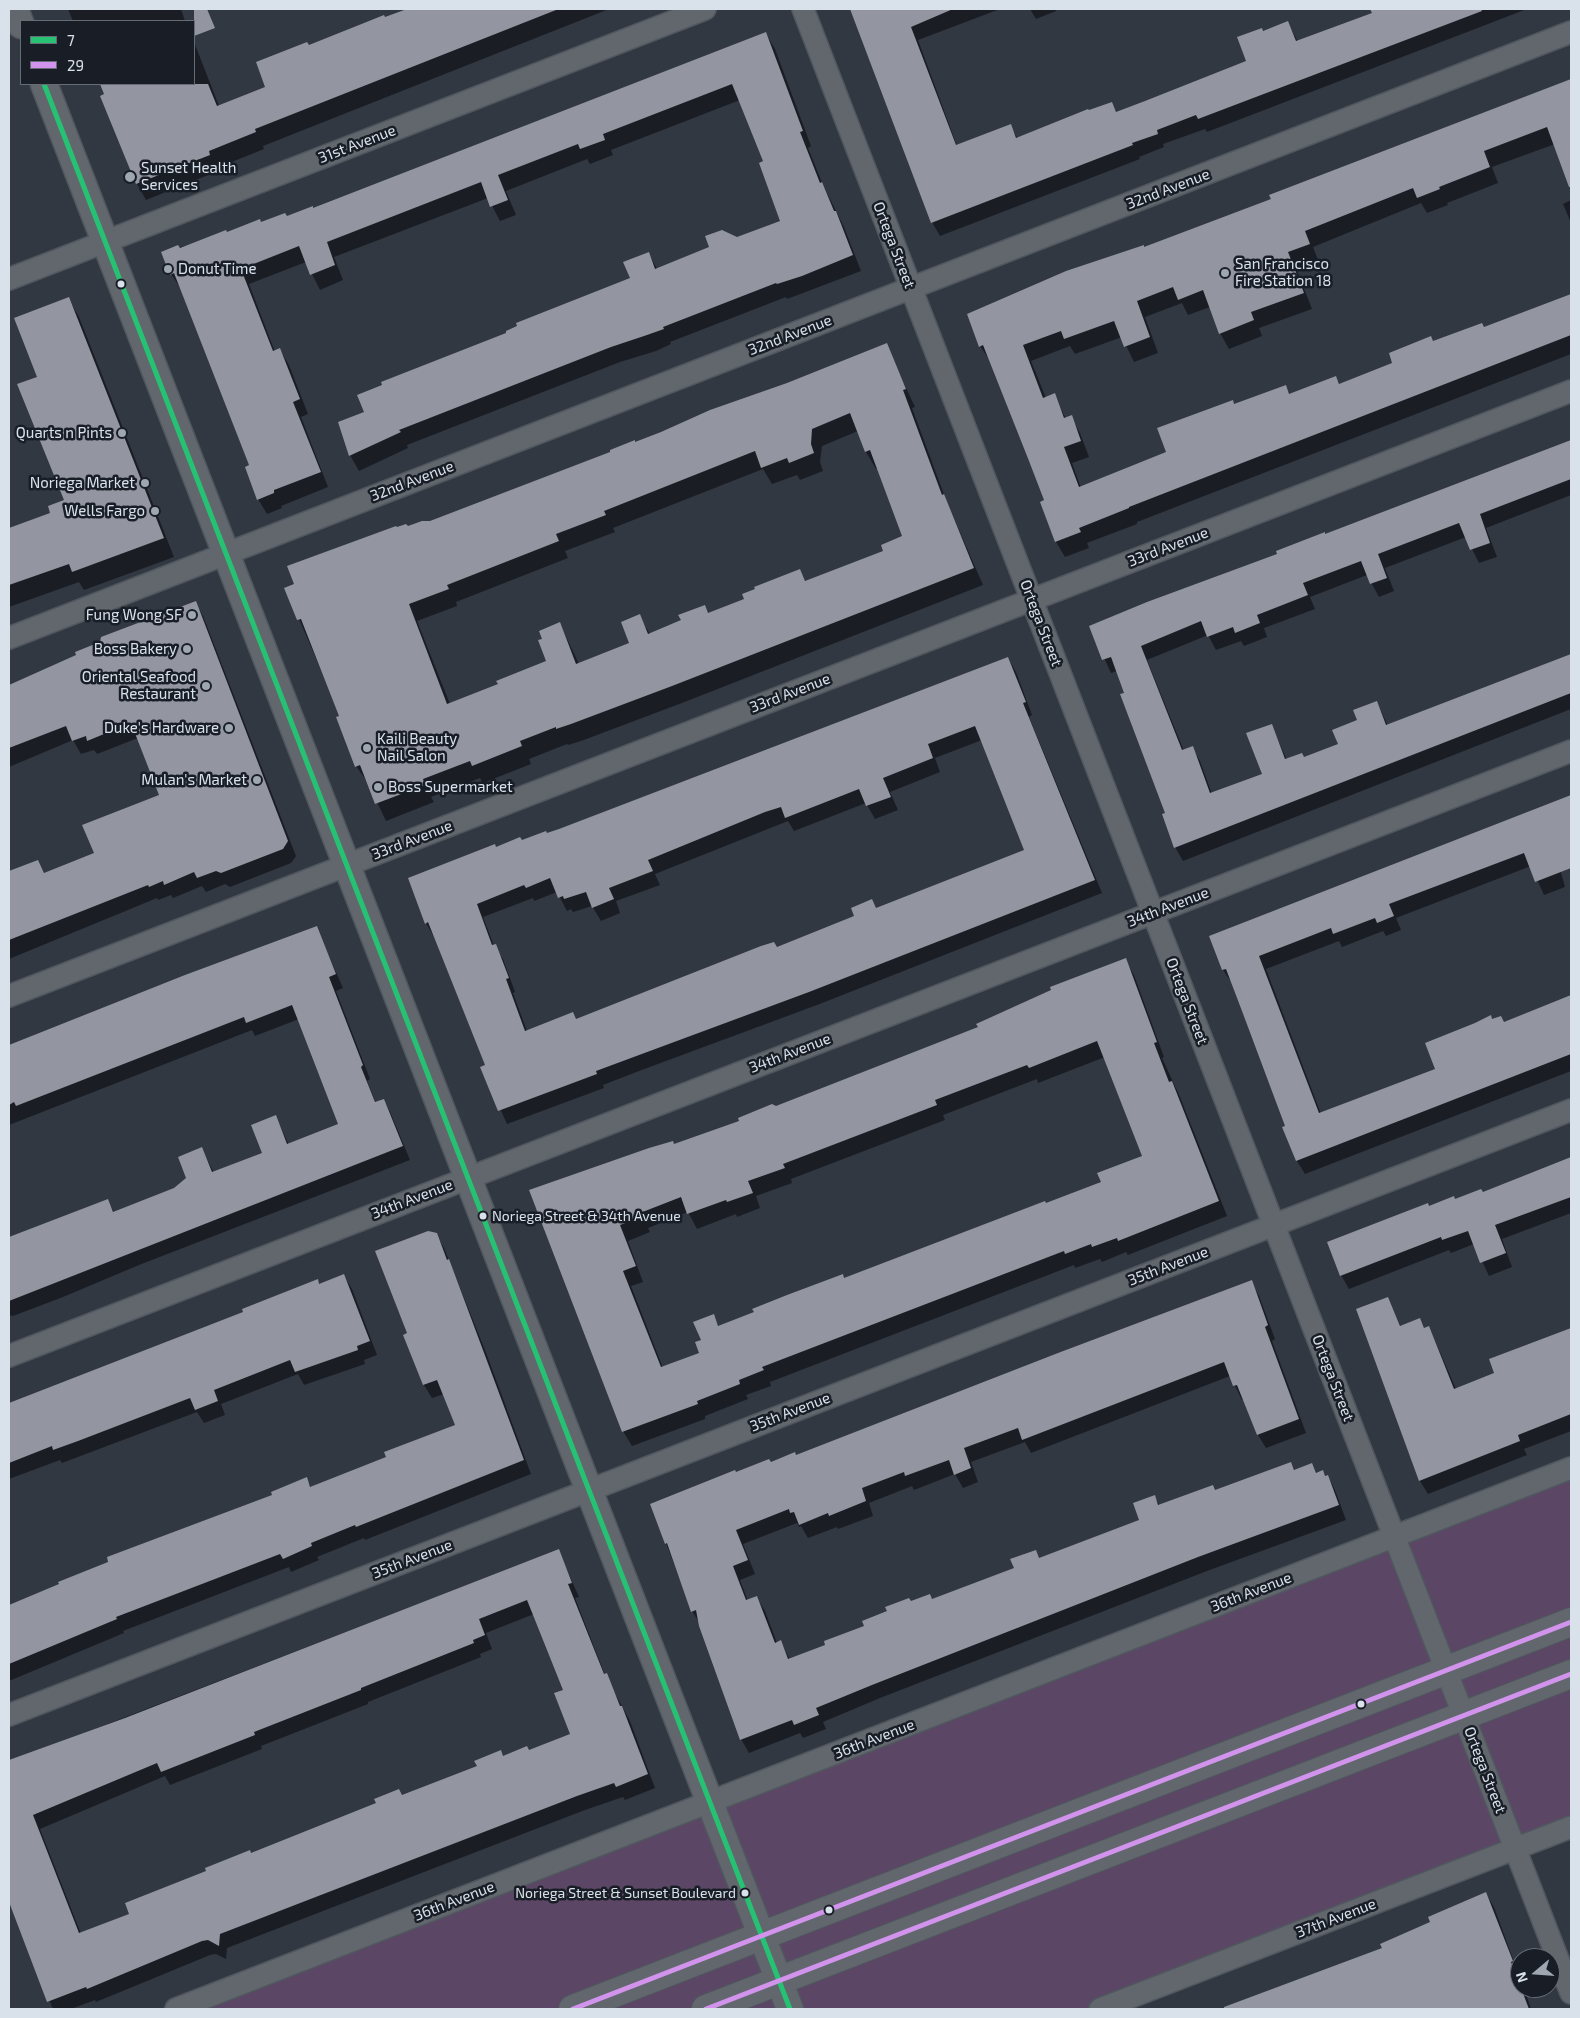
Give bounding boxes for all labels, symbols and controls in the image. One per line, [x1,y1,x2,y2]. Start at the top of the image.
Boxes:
legend [20,20,195,85]
text: 7 [67,31,75,49]
text: 29 [67,56,84,74]
street label: 31st Avenue [316,121,398,167]
place label: Sunset Health Services [141,159,237,194]
street label: 32nd Avenue [1124,165,1212,213]
marker: Sunset Health Services [123,170,137,184]
street label: Ortega Street [869,199,919,291]
place label: San Francisco Fire Station 18 [1235,255,1331,290]
place label: Donut Time [178,260,256,278]
marker: Donut Time [162,263,174,275]
marker: San Francisco Fire Station 18 [1219,267,1231,279]
unlabelled marker [116,279,126,289]
street label: 32nd Avenue [746,311,834,359]
place label: Quarts n Pints [16,424,112,442]
marker: Quarts n Pints [116,427,128,439]
street label: 32nd Avenue [368,457,456,505]
place label: Noriega Market [30,474,135,492]
marker: Noriega Market [139,477,151,489]
place label: Wells Fargo [64,502,145,520]
marker: Wells Fargo [149,505,161,517]
street label: 33rd Avenue [1125,523,1211,571]
street label: Ortega Street [1016,577,1066,669]
place label: Fung Wong SF [86,606,182,624]
marker: Fung Wong SF [186,609,198,621]
place label: Boss Bakery [94,640,177,658]
marker: Boss Bakery [181,643,193,655]
place label: Oriental Seafood Restaurant [82,668,196,703]
street label: 33rd Avenue [747,669,833,717]
marker: Oriental Seafood Restaurant [200,680,212,692]
place label: Duke's Hardware [104,719,219,737]
marker: Duke's Hardware [223,722,235,734]
place label: Kaili Beauty Nail Salon [377,730,457,765]
marker: Kaili Beauty Nail Salon [361,742,373,754]
place label: Mulan's Market [141,771,247,789]
marker: Mulan's Market [251,774,263,786]
place label: Boss Supermarket [388,778,513,796]
marker: Boss Supermarket [372,781,384,793]
street label: 33rd Avenue [369,816,455,864]
street label: 34th Avenue [1125,883,1211,931]
street label: Ortega Street [1162,955,1212,1047]
street label: 34th Avenue [747,1029,833,1077]
street label: 34th Avenue [369,1175,455,1223]
place label: Noriega Street & 34th Avenue [492,1208,681,1224]
marker: Noriega Street & 34th Avenue [478,1211,488,1221]
street label: 35th Avenue [1125,1242,1211,1290]
street label: Ortega Street [1308,1332,1358,1424]
street label: 35th Avenue [747,1388,833,1436]
street label: 35th Avenue [369,1535,455,1583]
street label: 36th Avenue [1208,1568,1294,1616]
unlabelled marker [1356,1699,1366,1709]
street label: 36th Avenue [831,1715,917,1763]
street label: Ortega Street [1460,1724,1510,1816]
street label: 36th Avenue [411,1877,497,1925]
place label: Noriega Street & Sunset Boulevard [515,1885,736,1901]
marker: Noriega Street & Sunset Boulevard [740,1888,750,1898]
street label: 37th Avenue [1294,1895,1378,1941]
unlabelled marker [824,1905,834,1915]
north arrow [1510,1948,1560,1998]
text: N [1512,1970,1531,1985]

